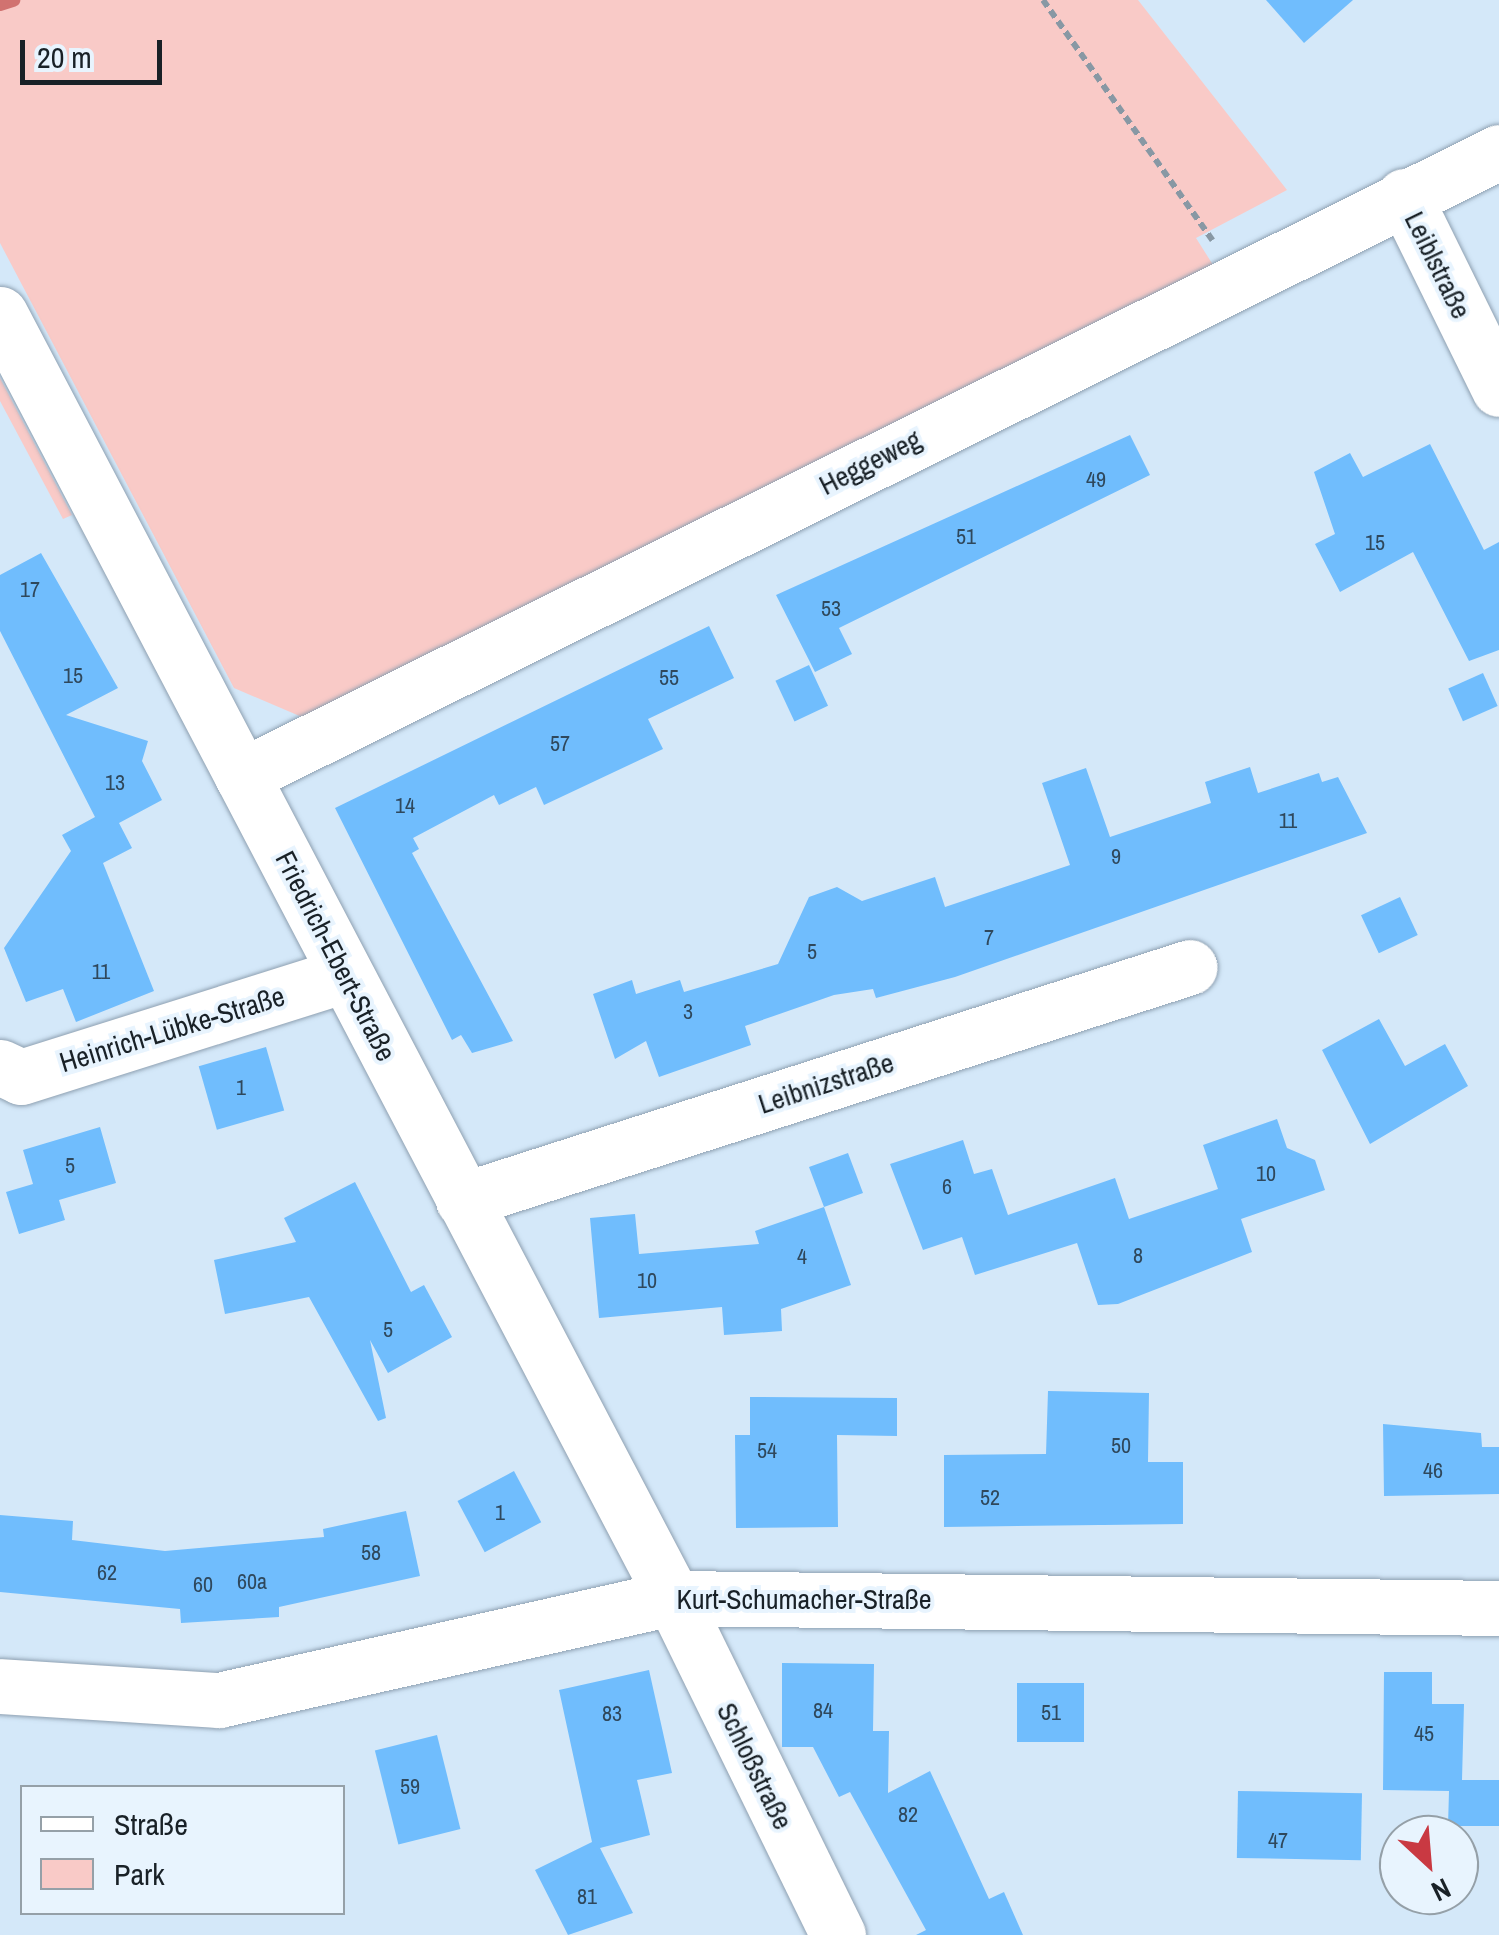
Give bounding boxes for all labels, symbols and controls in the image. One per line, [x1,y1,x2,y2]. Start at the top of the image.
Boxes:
scale bar [25,20,168,82]
text: 20 m [37,37,92,77]
street label: Leiblstraße [1398,206,1478,324]
street label: Heggeweg [813,422,927,502]
house number: 49 [1086,467,1106,493]
house number: 51 [956,524,976,550]
house number: 15 [1365,530,1385,556]
house number: 17 [20,577,40,603]
house number: 53 [821,596,841,622]
house number: 15 [63,663,83,689]
house number: 55 [659,665,679,691]
house number: 57 [550,731,570,757]
house number: 13 [105,770,125,796]
house number: 14 [395,793,415,819]
house number: 11 [1279,808,1297,834]
house number: 9 [1111,844,1121,870]
street label: Friedrich-Ebert-Straße [269,845,403,1067]
house number: 7 [984,925,994,951]
house number: 5 [807,939,817,965]
house number: 11 [92,959,110,985]
street label: Heinrich-Lübke-Straße [55,979,289,1079]
house number: 3 [683,999,693,1025]
street label: Leibnizstraße [754,1045,898,1121]
house number: 1 [236,1075,246,1101]
house number: 5 [65,1153,75,1179]
house number: 10 [1256,1161,1276,1187]
house number: 6 [942,1174,952,1200]
house number: 8 [1133,1243,1143,1269]
house number: 4 [797,1244,807,1270]
house number: 10 [637,1268,657,1294]
house number: 5 [383,1317,393,1343]
house number: 50 [1111,1433,1131,1459]
house number: 54 [757,1438,777,1464]
house number: 46 [1423,1458,1443,1484]
house number: 52 [980,1485,1000,1511]
house number: 1 [495,1500,505,1526]
house number: 58 [361,1540,381,1566]
house number: 62 [97,1560,117,1586]
house number: 60a [237,1569,267,1595]
house number: 60 [193,1572,213,1598]
street label: Kurt-Schumacher-Straße [676,1582,932,1616]
street label: Schloßstraße [710,1697,800,1835]
house number: 84 [813,1698,833,1724]
house number: 51 [1041,1700,1061,1726]
house number: 83 [602,1701,622,1727]
house number: 45 [1414,1721,1434,1747]
house number: 59 [400,1774,420,1800]
legend [20,1785,345,1915]
house number: 82 [898,1802,918,1828]
text: Straße [114,1804,188,1844]
north arrow [1379,1815,1479,1915]
house number: 47 [1268,1828,1288,1854]
text: Park [114,1854,165,1894]
text: N [1426,1869,1457,1911]
house number: 81 [577,1884,597,1910]

